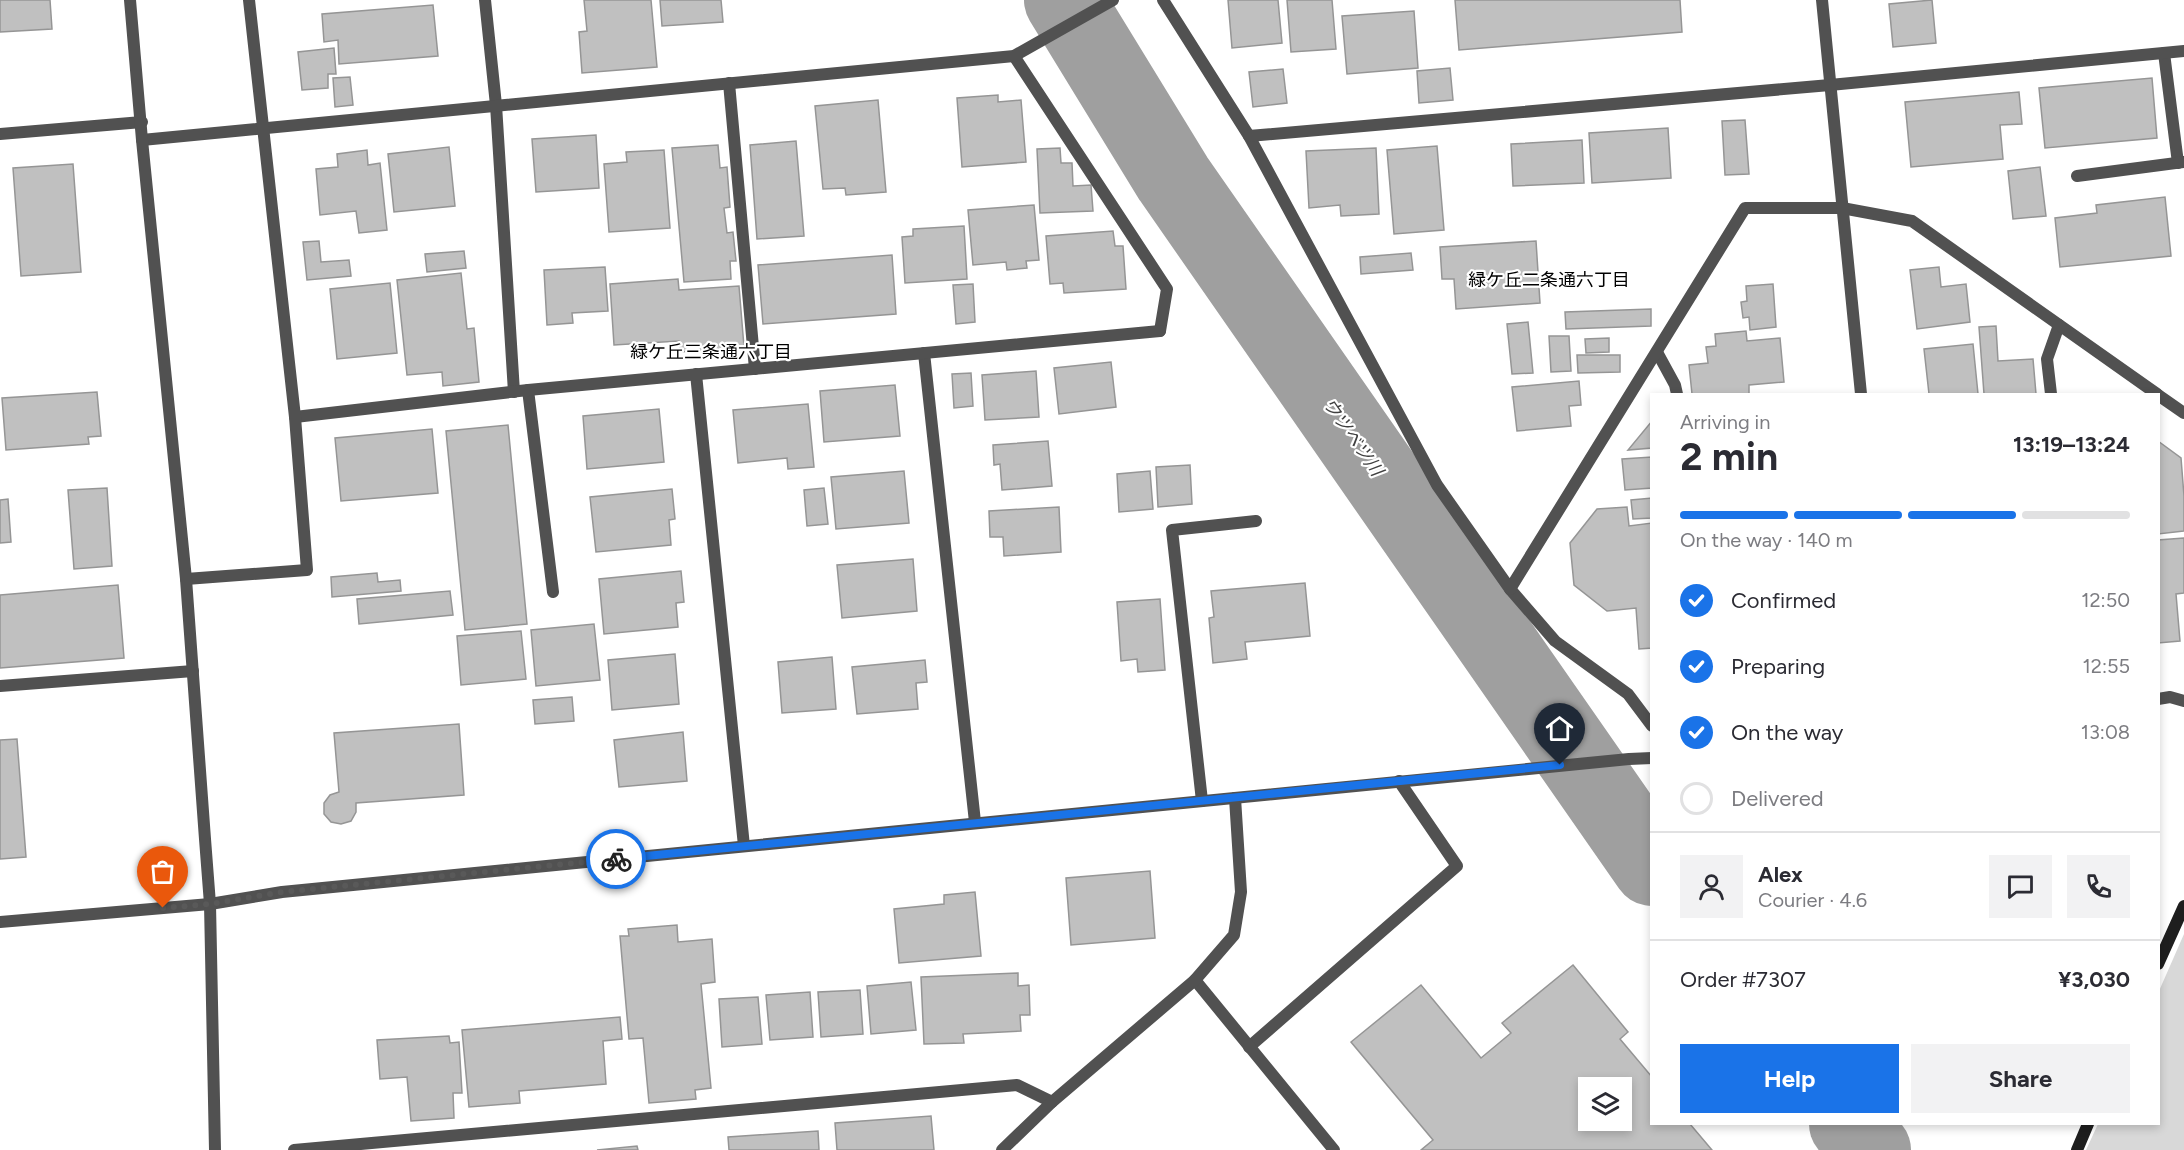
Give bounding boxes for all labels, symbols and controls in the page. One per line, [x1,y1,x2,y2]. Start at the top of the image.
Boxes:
district label: 緑ケ丘二条通六丁目 [1468,269,1630,291]
district label: 緑ケ丘三条通六丁目 [630,341,792,363]
water label: ウツベツ川 [1318,394,1389,482]
text: Arriving in [1680,410,1770,434]
text: 13:19–13:24 [2013,431,2130,458]
text: 2 min [1680,433,1778,480]
text: On the way · 140 m [1680,528,1853,552]
icon: check [1680,584,1713,617]
text: Confirmed [1731,587,1836,614]
text: 12:50 [2081,588,2130,612]
icon: check [1680,650,1713,683]
text: Preparing [1731,653,1825,680]
text: 12:55 [2083,654,2130,678]
pin [1534,703,1585,765]
icon: home [1543,712,1576,745]
icon: check [1680,716,1713,749]
text: On the way [1731,719,1843,746]
text: 13:08 [2081,720,2130,744]
text: Delivered [1731,785,1824,812]
courier [586,829,646,889]
icon: bike [600,843,633,876]
pin [137,846,188,908]
icon: bag [146,855,179,888]
button: person [1680,855,1743,918]
button: chat [1989,855,2052,918]
button: phone [2067,855,2130,918]
text: Alex [1758,861,1803,888]
text: Courier · 4.6 [1758,888,1867,912]
text: Order #7307 [1680,966,1806,993]
text: ¥3,030 [2058,966,2130,993]
button: Help [1680,1044,1899,1113]
button: Share [1911,1044,2130,1113]
map controls [1578,1077,1632,1131]
button: layers [1578,1077,1632,1131]

